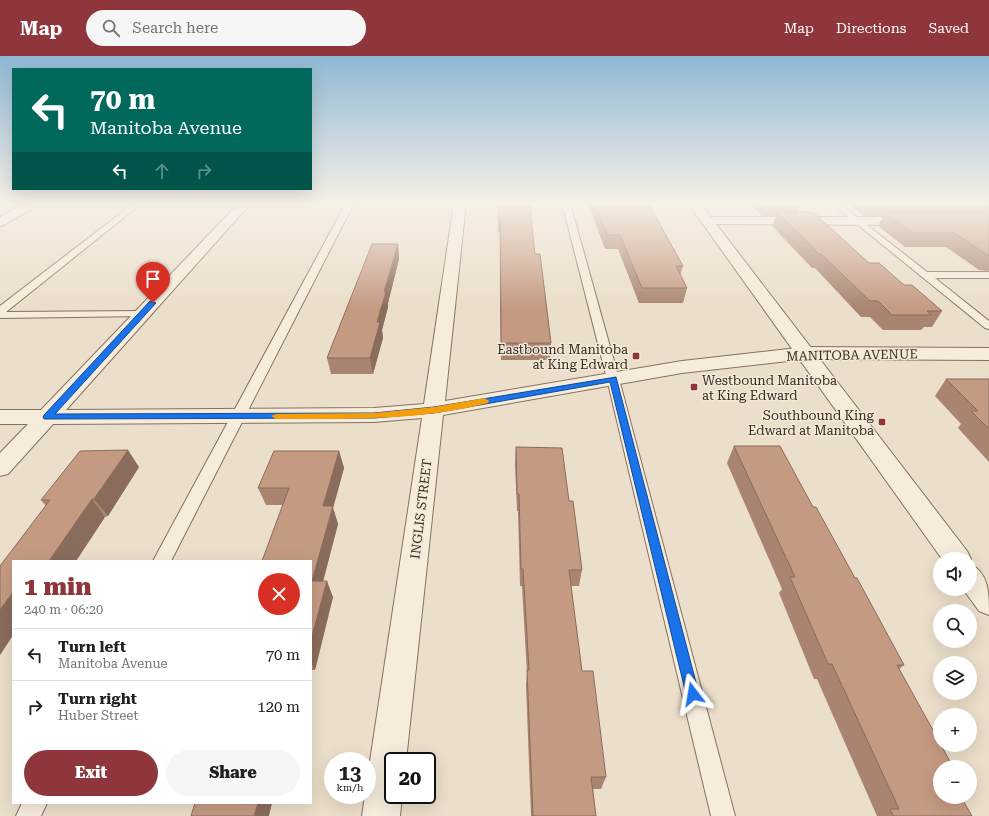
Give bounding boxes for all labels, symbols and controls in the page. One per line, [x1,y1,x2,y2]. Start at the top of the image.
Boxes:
search box [86,10,366,46]
text: Map [20,17,62,40]
icon: search [100,17,122,39]
text: Search here [132,19,218,37]
text: Map [784,20,814,36]
text: Directions [836,20,906,36]
text: Saved [928,20,969,36]
text: 70 m [90,83,155,116]
icon: left [24,84,76,136]
text: Manitoba Avenue [90,117,242,138]
icon: left [109,160,131,182]
icon: ahead [151,160,173,182]
icon: right [193,160,215,182]
pin [136,262,170,303]
icon: arrive [142,268,164,290]
place label: Eastbound Manitoba at King Edward [497,342,629,372]
street label: MANITOBA AVENUE [786,346,918,364]
marker: Eastbound Manitoba at King Edward [631,351,641,361]
place label: Westbound Manitoba at King Edward [702,373,837,403]
marker: Westbound Manitoba at King Edward [689,382,699,392]
place label: Southbound King Edward at Manitoba [748,408,875,438]
marker: Southbound King Edward at Manitoba [877,417,887,427]
street label: INGLIS STREET [407,458,435,560]
map controls [933,552,977,804]
button: sound [933,552,977,596]
text: 1 min [24,573,91,601]
button: close [258,573,300,615]
text: 240 m · 06:20 [24,602,103,617]
button: search [933,604,977,648]
text: Turn left [58,638,126,656]
icon: left [24,644,46,666]
text: 70 m [266,646,300,664]
text: Manitoba Avenue [58,656,168,671]
button: layers [933,656,977,700]
position arrow [672,673,714,715]
text: Turn right [58,690,137,708]
icon: right [24,696,46,718]
text: 120 m [257,698,300,716]
text: Huber Street [58,708,138,723]
button: + [933,708,977,752]
button: Exit [24,750,158,796]
button: Share [166,750,300,796]
speed limit sign: 20 [384,752,436,804]
button: − [933,760,977,804]
text: 13 [339,761,361,785]
text: km/h [337,782,363,793]

